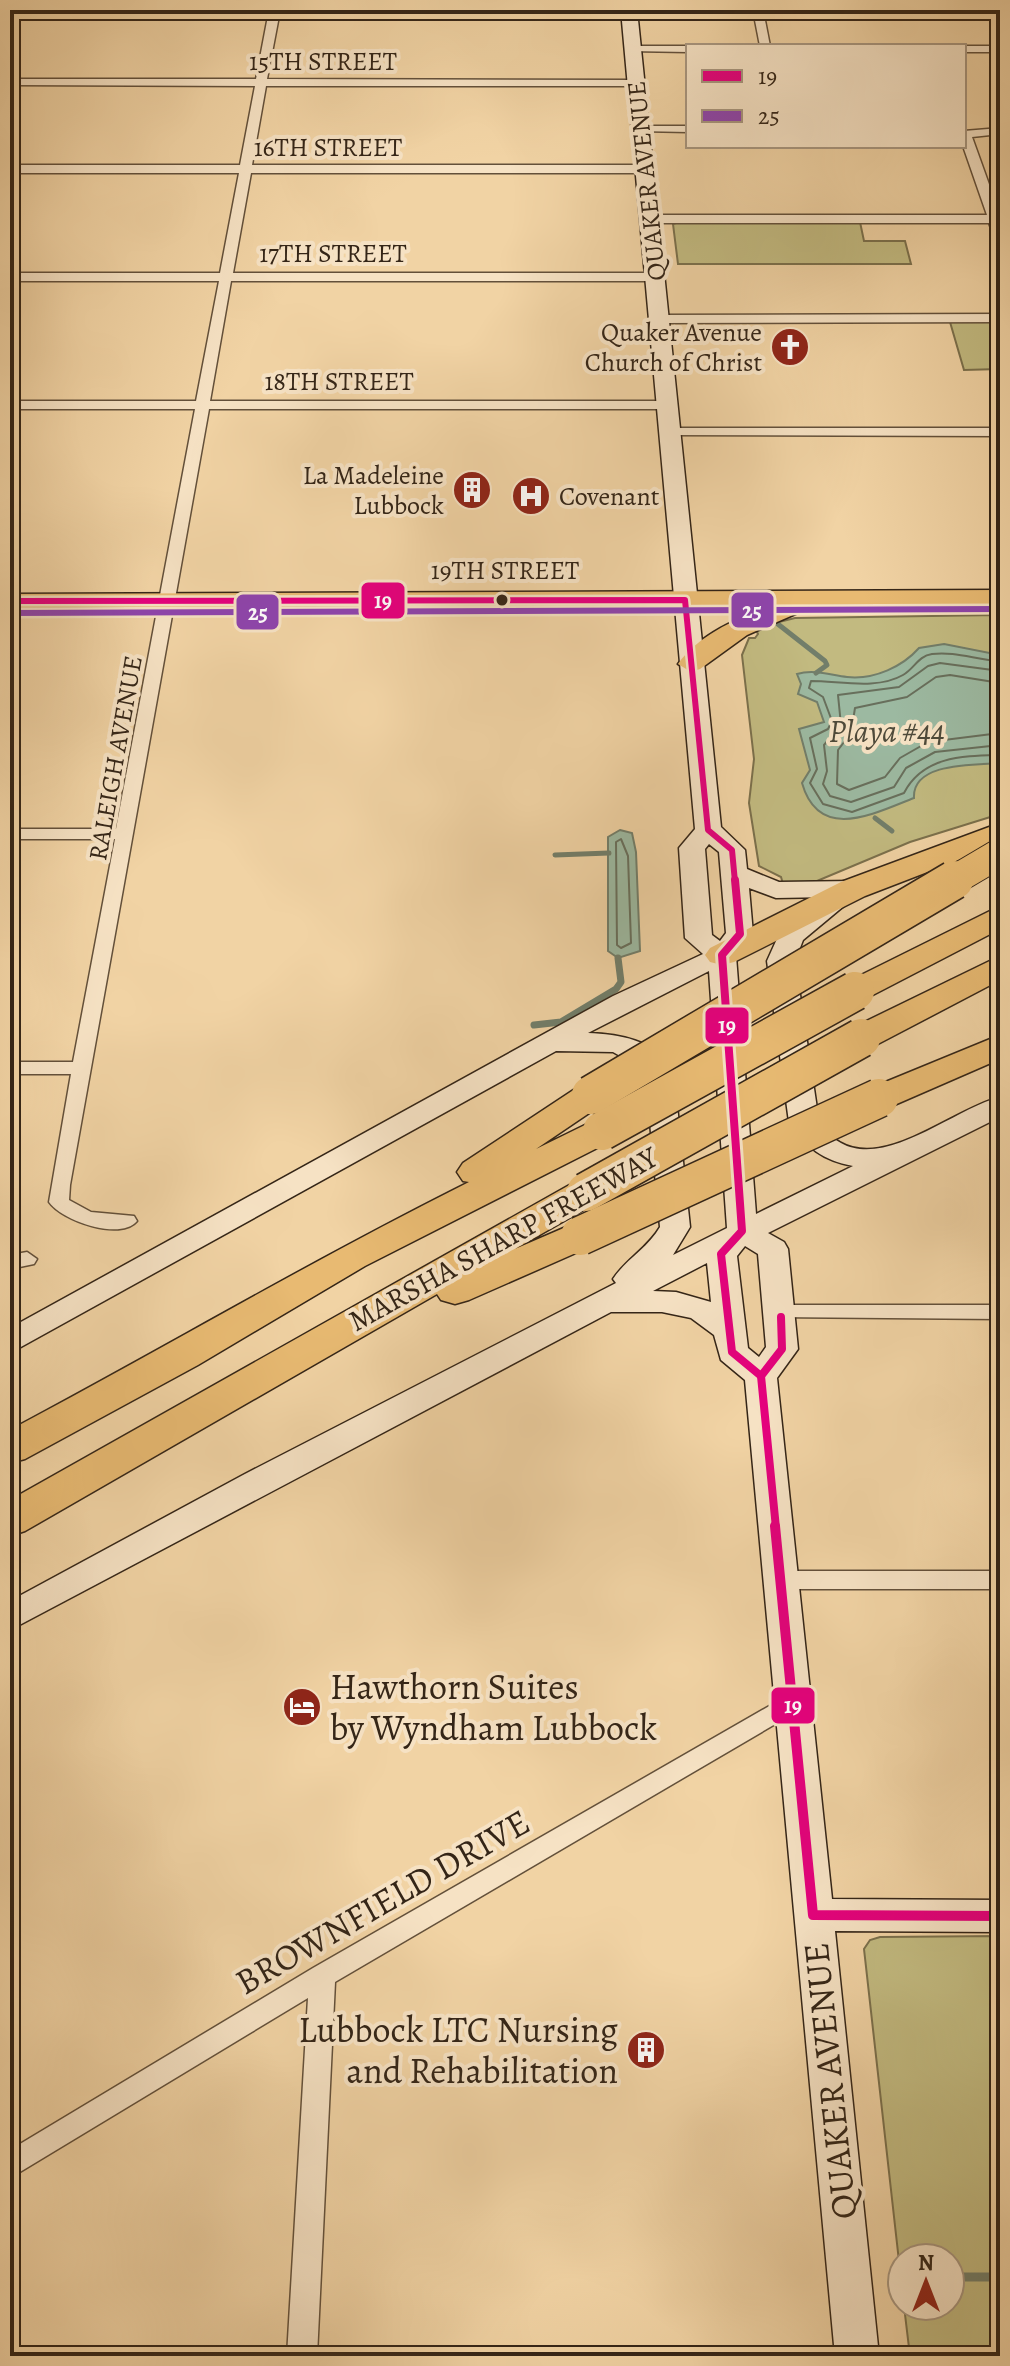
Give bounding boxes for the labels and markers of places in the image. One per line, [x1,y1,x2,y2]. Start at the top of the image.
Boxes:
place label: Quaker Avenue Church of Christ [585,315,762,380]
church icon: Quaker Avenue Church of Christ [769,326,811,368]
place label: La Madeleine Lubbock [303,458,444,523]
building icon: La Madeleine Lubbock [451,469,493,511]
hospital icon: Covenant [510,475,552,517]
place label: Covenant [559,479,660,514]
unlabelled marker [494,592,510,608]
place label: Hawthorn Suites by Wyndham Lubbock [330,1662,657,1752]
hotel icon: Hawthorn Suites by Wyndham Lubbock [281,1686,323,1728]
place label: Lubbock LTC Nursing and Rehabilitation [298,2005,618,2095]
building icon: Lubbock LTC Nursing and Rehabilitation [625,2029,667,2071]

